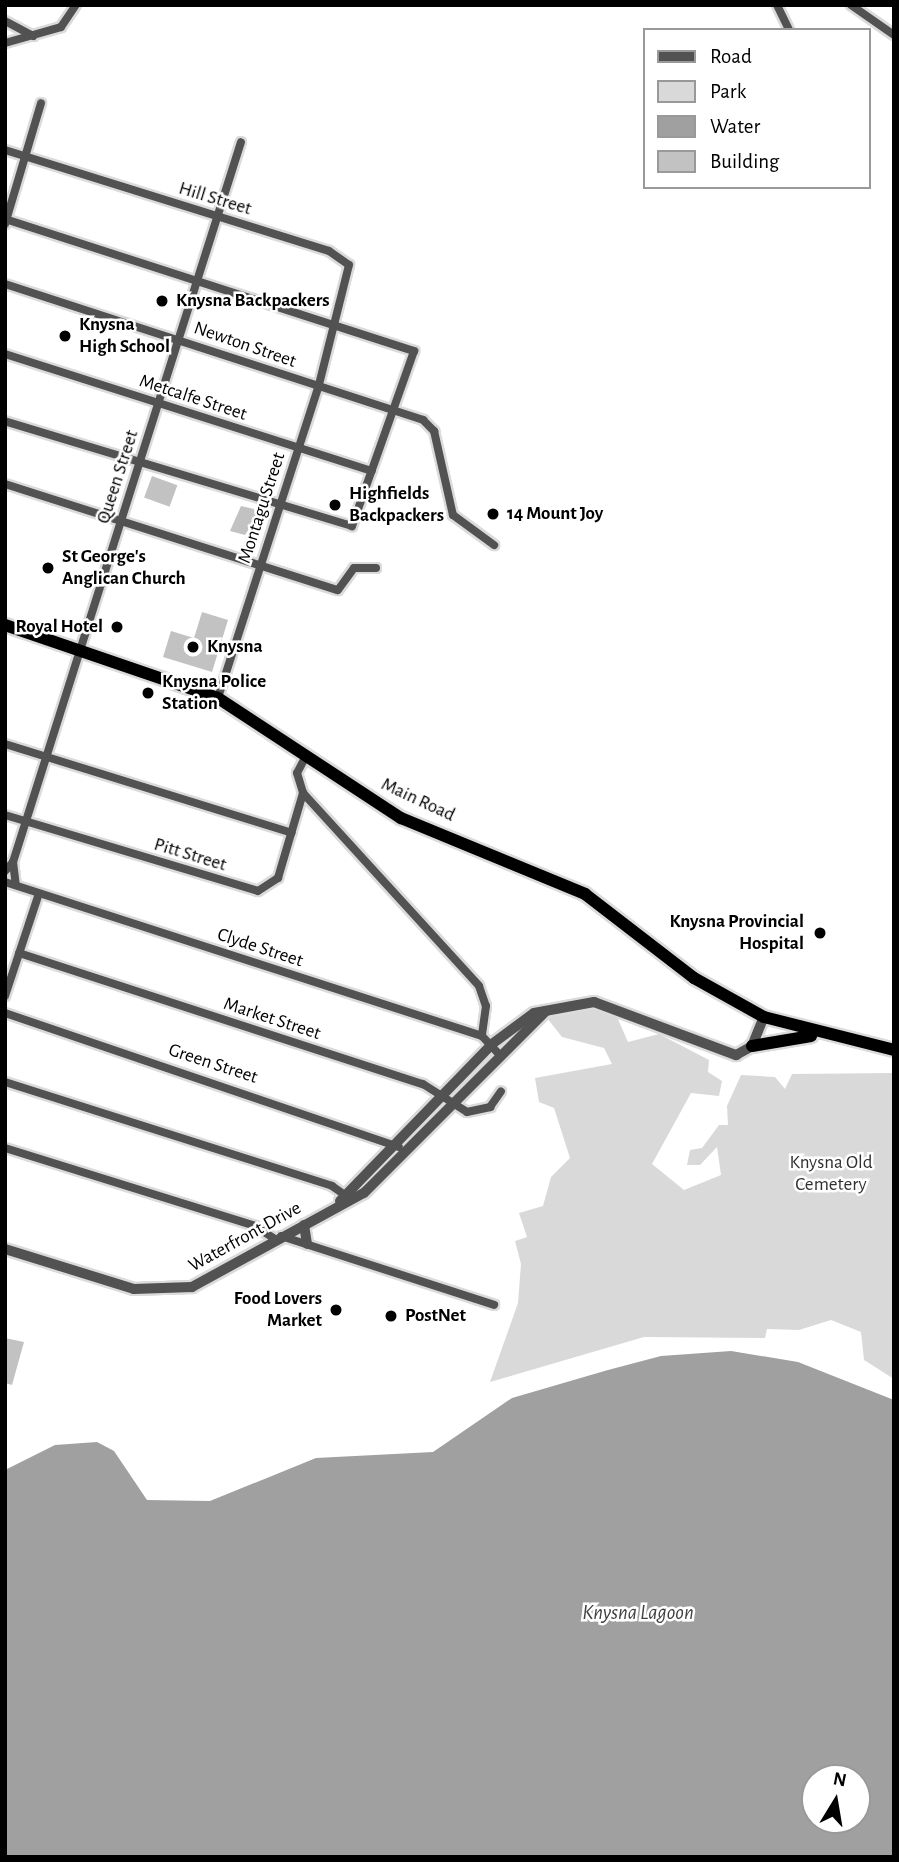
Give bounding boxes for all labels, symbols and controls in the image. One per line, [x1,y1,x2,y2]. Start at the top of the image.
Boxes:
legend [643,28,871,189]
text: Road [710,46,752,67]
text: Park [710,81,746,102]
text: Water [710,116,760,137]
text: Building [710,151,779,172]
street label: Hill Street [176,177,254,221]
place label: Knysna Backpackers [176,290,330,312]
marker: Knysna Backpackers [154,293,170,309]
place label: Knysna High School [79,314,170,358]
street label: Newton Street [191,317,299,373]
marker: Knysna High School [57,328,73,344]
street label: Metcalfe Street [136,370,250,426]
street label: Queen Street [92,427,144,527]
street label: Montagu Street [233,450,291,566]
place label: Highfields Backpackers [349,483,444,527]
marker: Highfields Backpackers [327,497,343,513]
place label: 14 Mount Joy [507,503,603,525]
marker: 14 Mount Joy [485,506,501,522]
place label: St George's Anglican Church [62,546,186,590]
marker: St George's Anglican Church [40,560,56,576]
place label: Royal Hotel [16,616,103,638]
marker: Royal Hotel [109,619,125,635]
place label: Knysna [207,636,263,658]
marker: Knysna [185,639,201,655]
place label: Knysna Police Station [162,671,266,715]
marker: Knysna Police Station [140,685,156,701]
street label: Main Road [377,773,459,827]
street label: Pitt Street [151,833,229,877]
place label: Knysna Provincial Hospital [669,911,804,955]
street label: Clyde Street [214,923,306,973]
marker: Knysna Provincial Hospital [810,923,830,943]
street label: Market Street [221,993,323,1045]
street label: Green Street [166,1039,260,1089]
park label: Knysna Old Cemetery [789,1152,873,1196]
street label: Waterfront Drive [185,1197,305,1277]
place label: Food Lovers Market [234,1288,322,1332]
marker: Food Lovers Market [328,1302,344,1318]
place label: PostNet [405,1305,466,1327]
marker: PostNet [383,1308,399,1324]
water label: Knysna Lagoon [582,1600,694,1626]
north arrow [801,1764,871,1834]
text: N [831,1769,848,1790]

